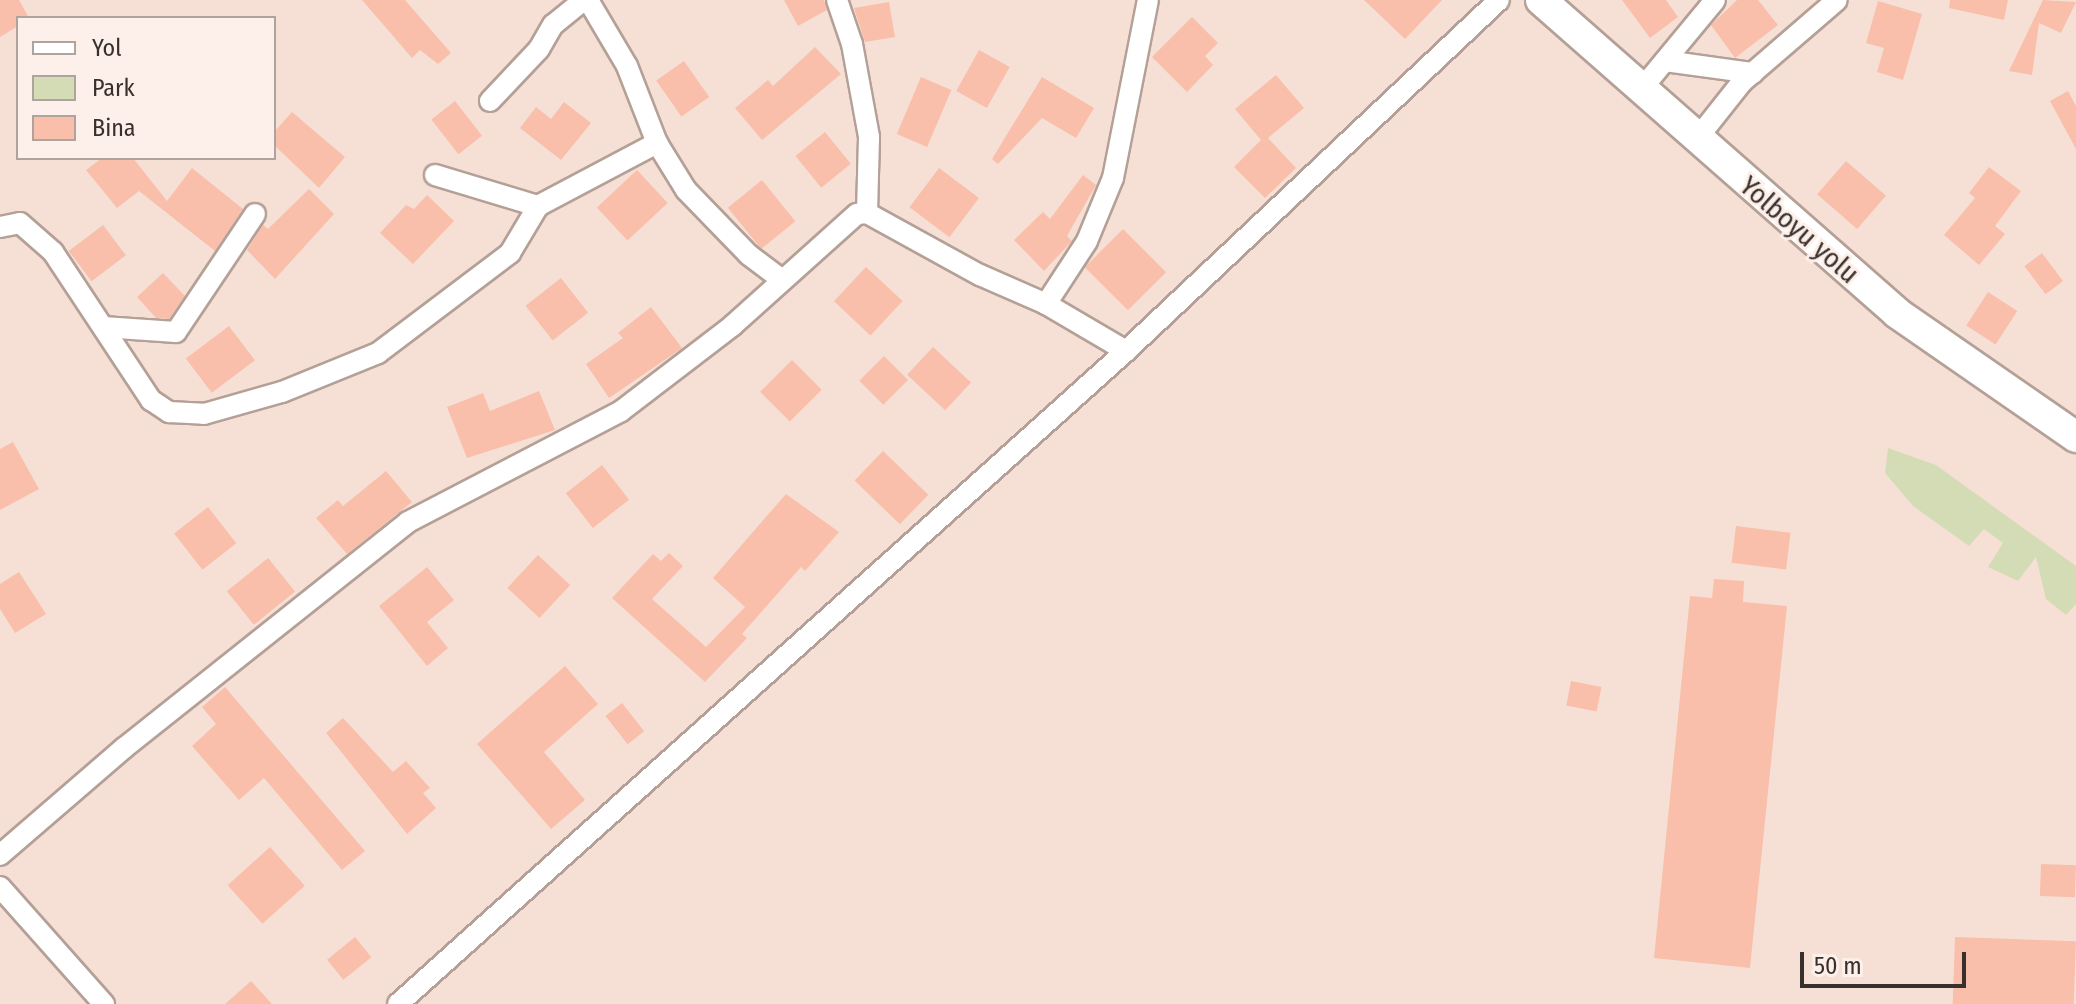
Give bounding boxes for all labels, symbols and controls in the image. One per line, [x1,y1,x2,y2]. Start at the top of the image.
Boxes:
legend [16,16,276,160]
text: Yol [92,34,122,62]
text: Park [92,74,135,102]
text: Bina [92,114,136,142]
street label: Yolboyu yolu [1733,169,1865,291]
scale bar [1804,936,1970,986]
text: 50 m [1814,952,1862,980]

